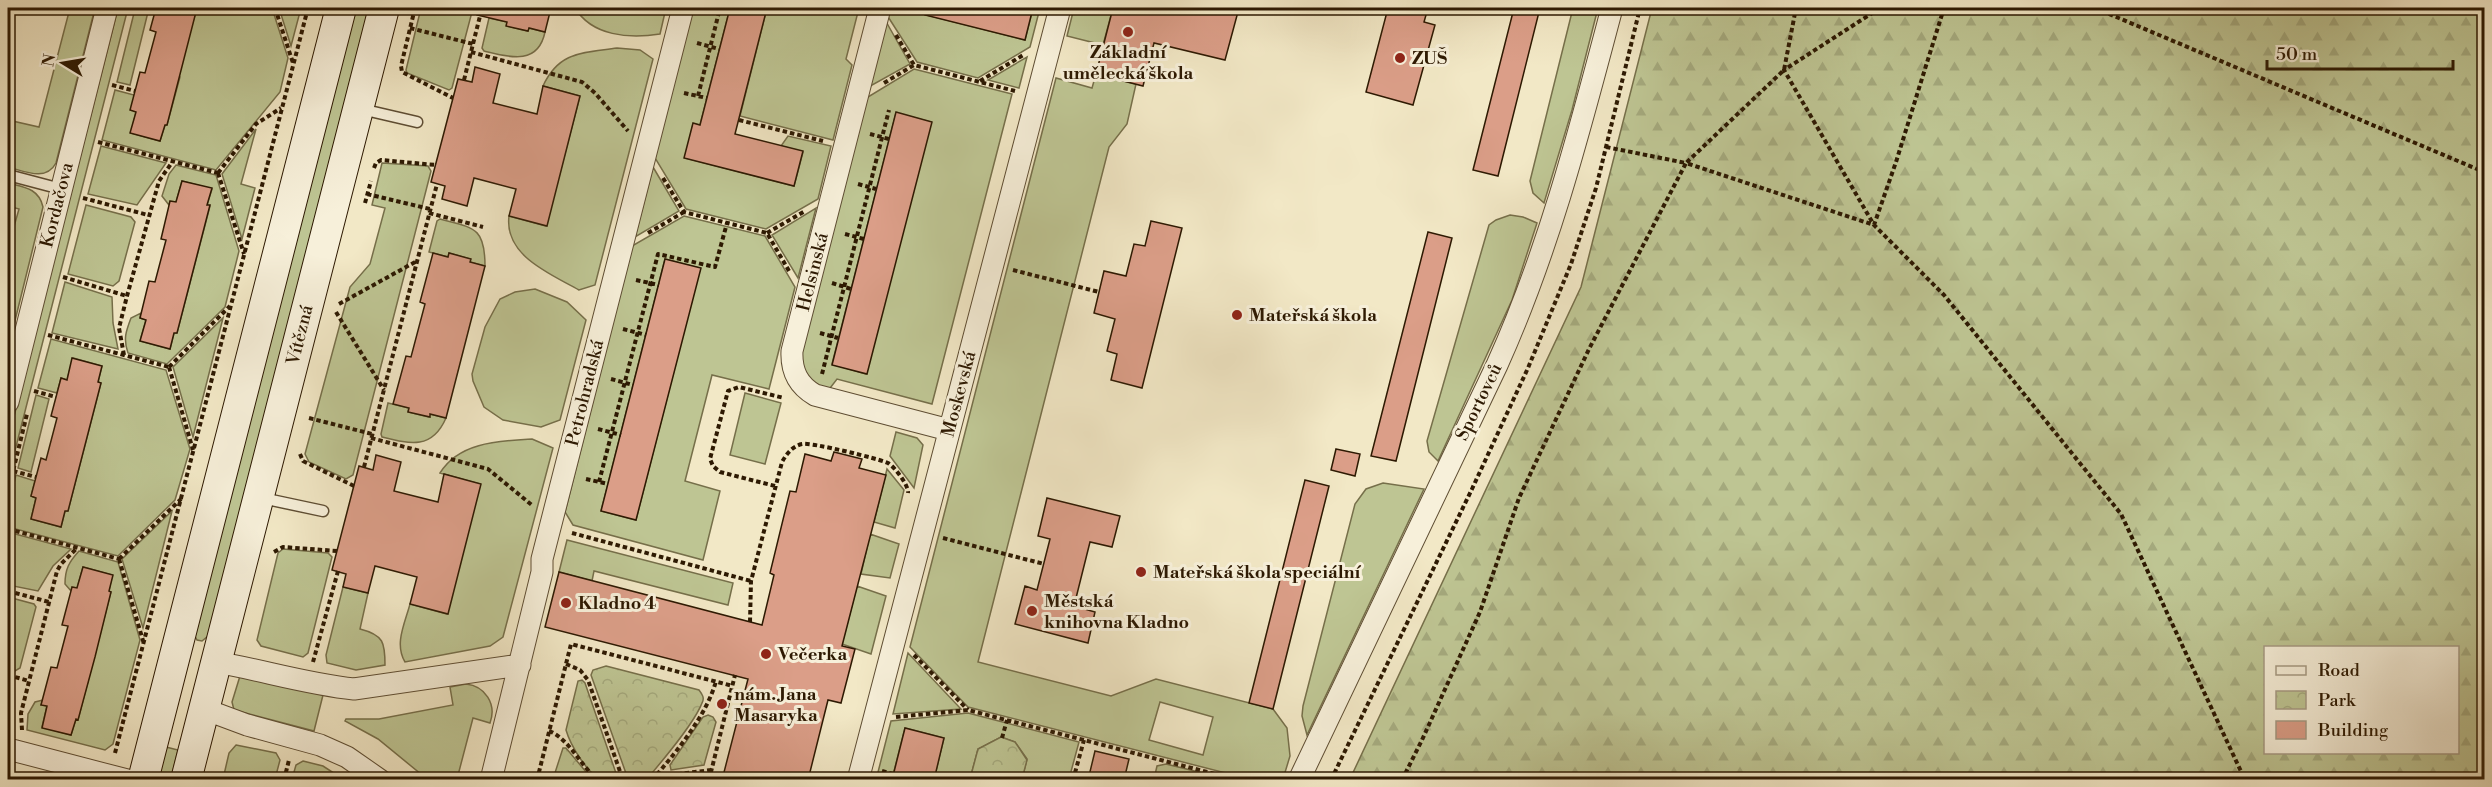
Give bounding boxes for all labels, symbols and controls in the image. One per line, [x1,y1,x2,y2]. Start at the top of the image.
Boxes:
marker: Základní umělecká škola [1121,25,1135,39]
north arrow [33,33,93,93]
scale bar [2267,33,2453,71]
place label: Základní umělecká škola [1063,41,1194,85]
text: 50 m [2276,43,2318,66]
place label: ZUŠ [1412,47,1447,70]
marker: ZUŠ [1393,51,1407,65]
text: N [38,52,60,68]
street label: Kordačova [35,159,79,250]
street label: Helsinská [792,229,834,314]
street label: Vítězná [281,302,319,369]
place label: Mateřská škola [1249,304,1377,327]
marker: Mateřská škola [1230,308,1244,322]
street label: Petrohradská [561,336,610,449]
street label: Moskevská [936,348,982,440]
street label: Sportovců [1450,359,1508,444]
place label: Mateřská škola speciální [1153,561,1362,584]
marker: Mateřská škola speciální [1134,565,1148,579]
place label: Městská knihovna Kladno [1044,590,1189,634]
place label: Kladno 4 [578,592,656,615]
marker: Kladno 4 [559,596,573,610]
marker: Městská knihovna Kladno [1025,604,1039,618]
place label: Večerka [777,643,847,666]
legend [2264,646,2459,754]
marker: Večerka [759,647,773,661]
text: Road [2318,659,2361,682]
place label: nám. Jana Masaryka [734,683,818,727]
text: Park [2318,689,2357,712]
marker: nám. Jana Masaryka [715,697,729,711]
text: Building [2317,719,2389,742]

